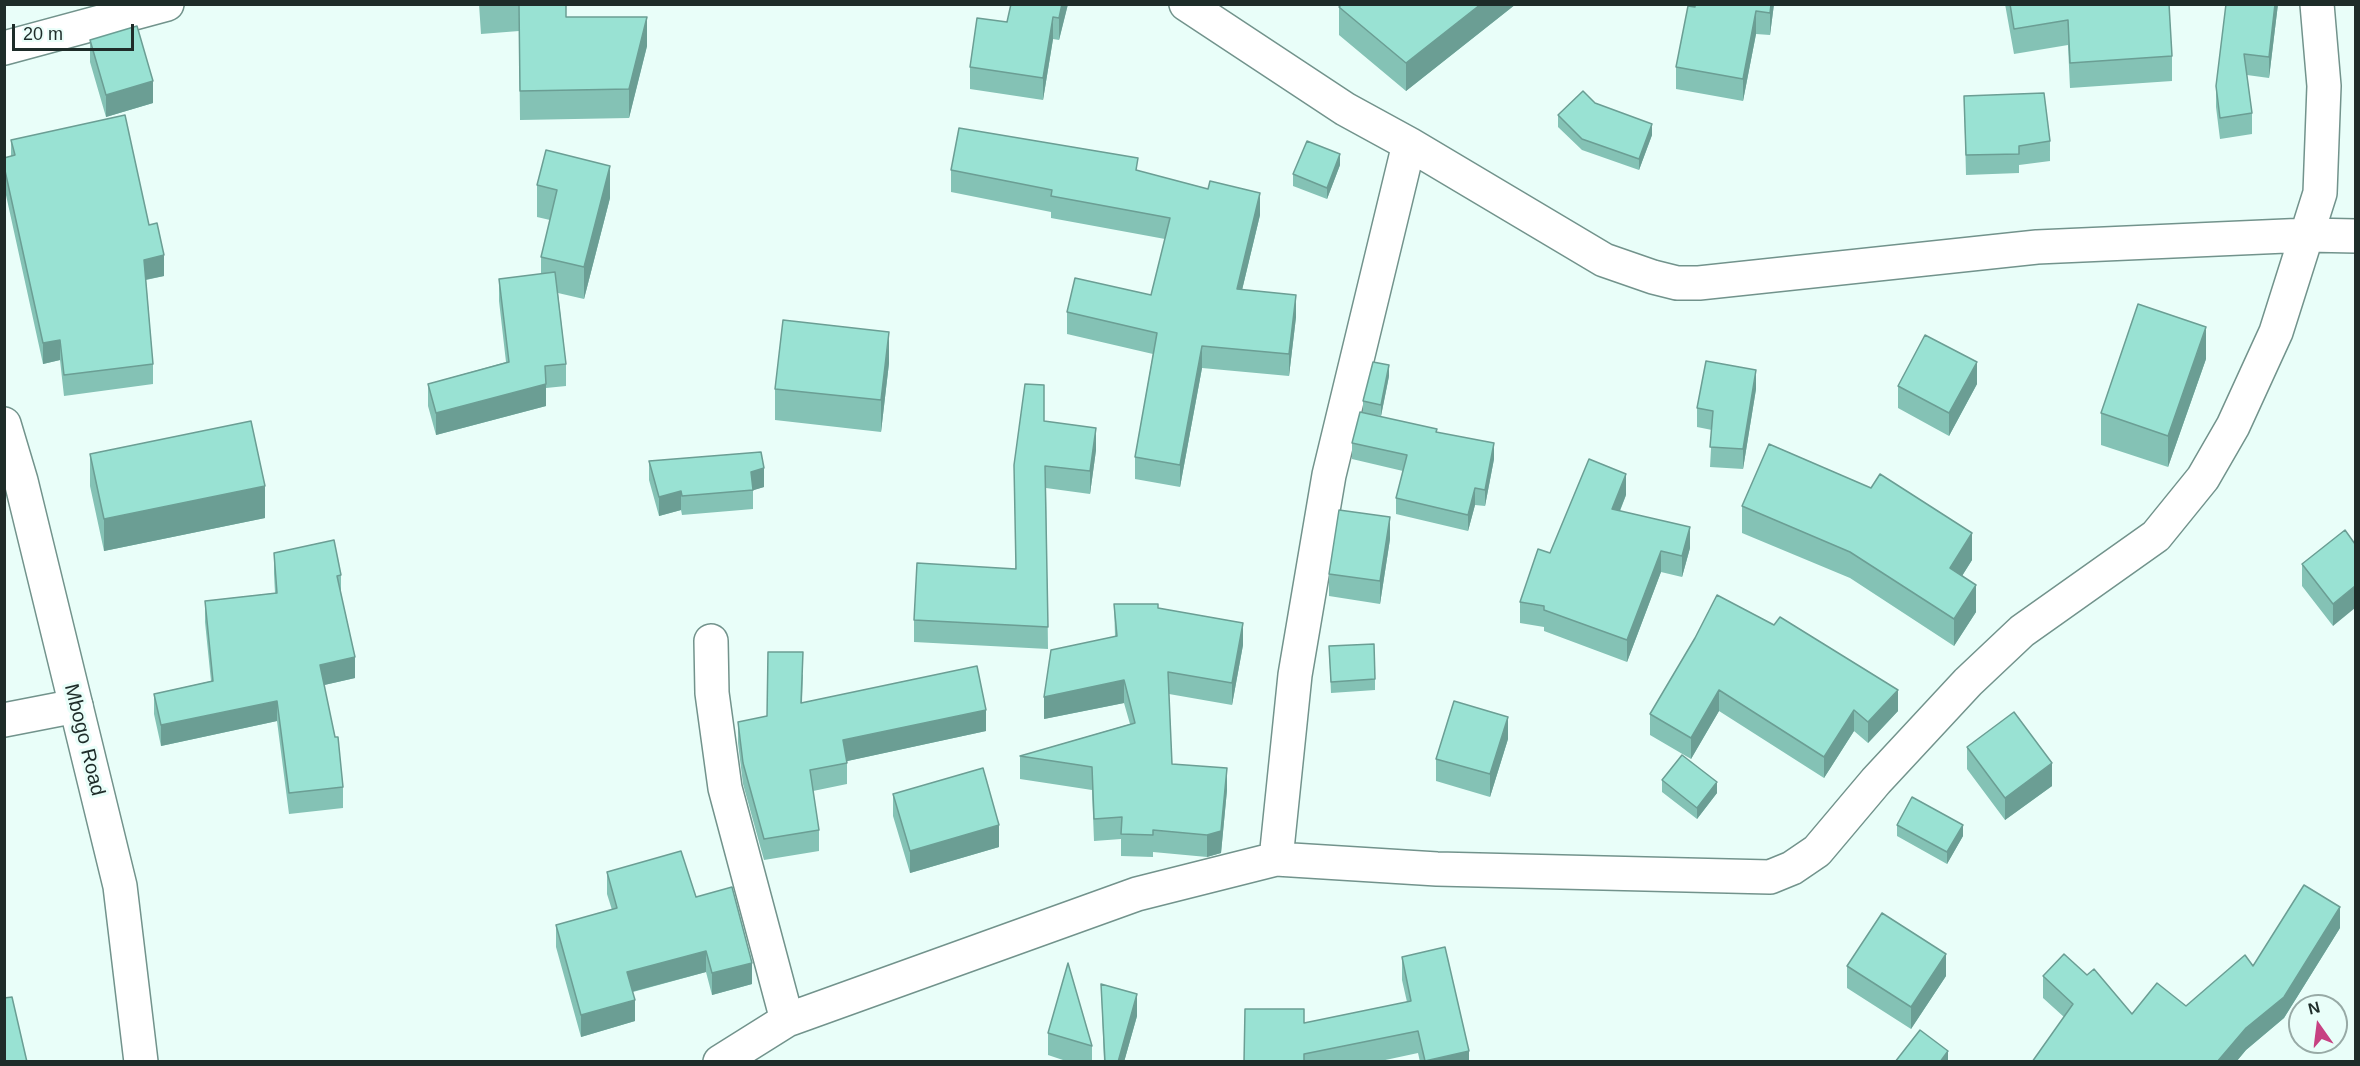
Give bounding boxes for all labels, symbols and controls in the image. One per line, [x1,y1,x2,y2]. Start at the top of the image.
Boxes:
scale bar [15,12,136,50]
text: 20 m [23,24,63,44]
street label: Mbogo Road [59,682,109,798]
north arrow [2288,994,2348,1054]
text: N [2306,998,2322,1018]

